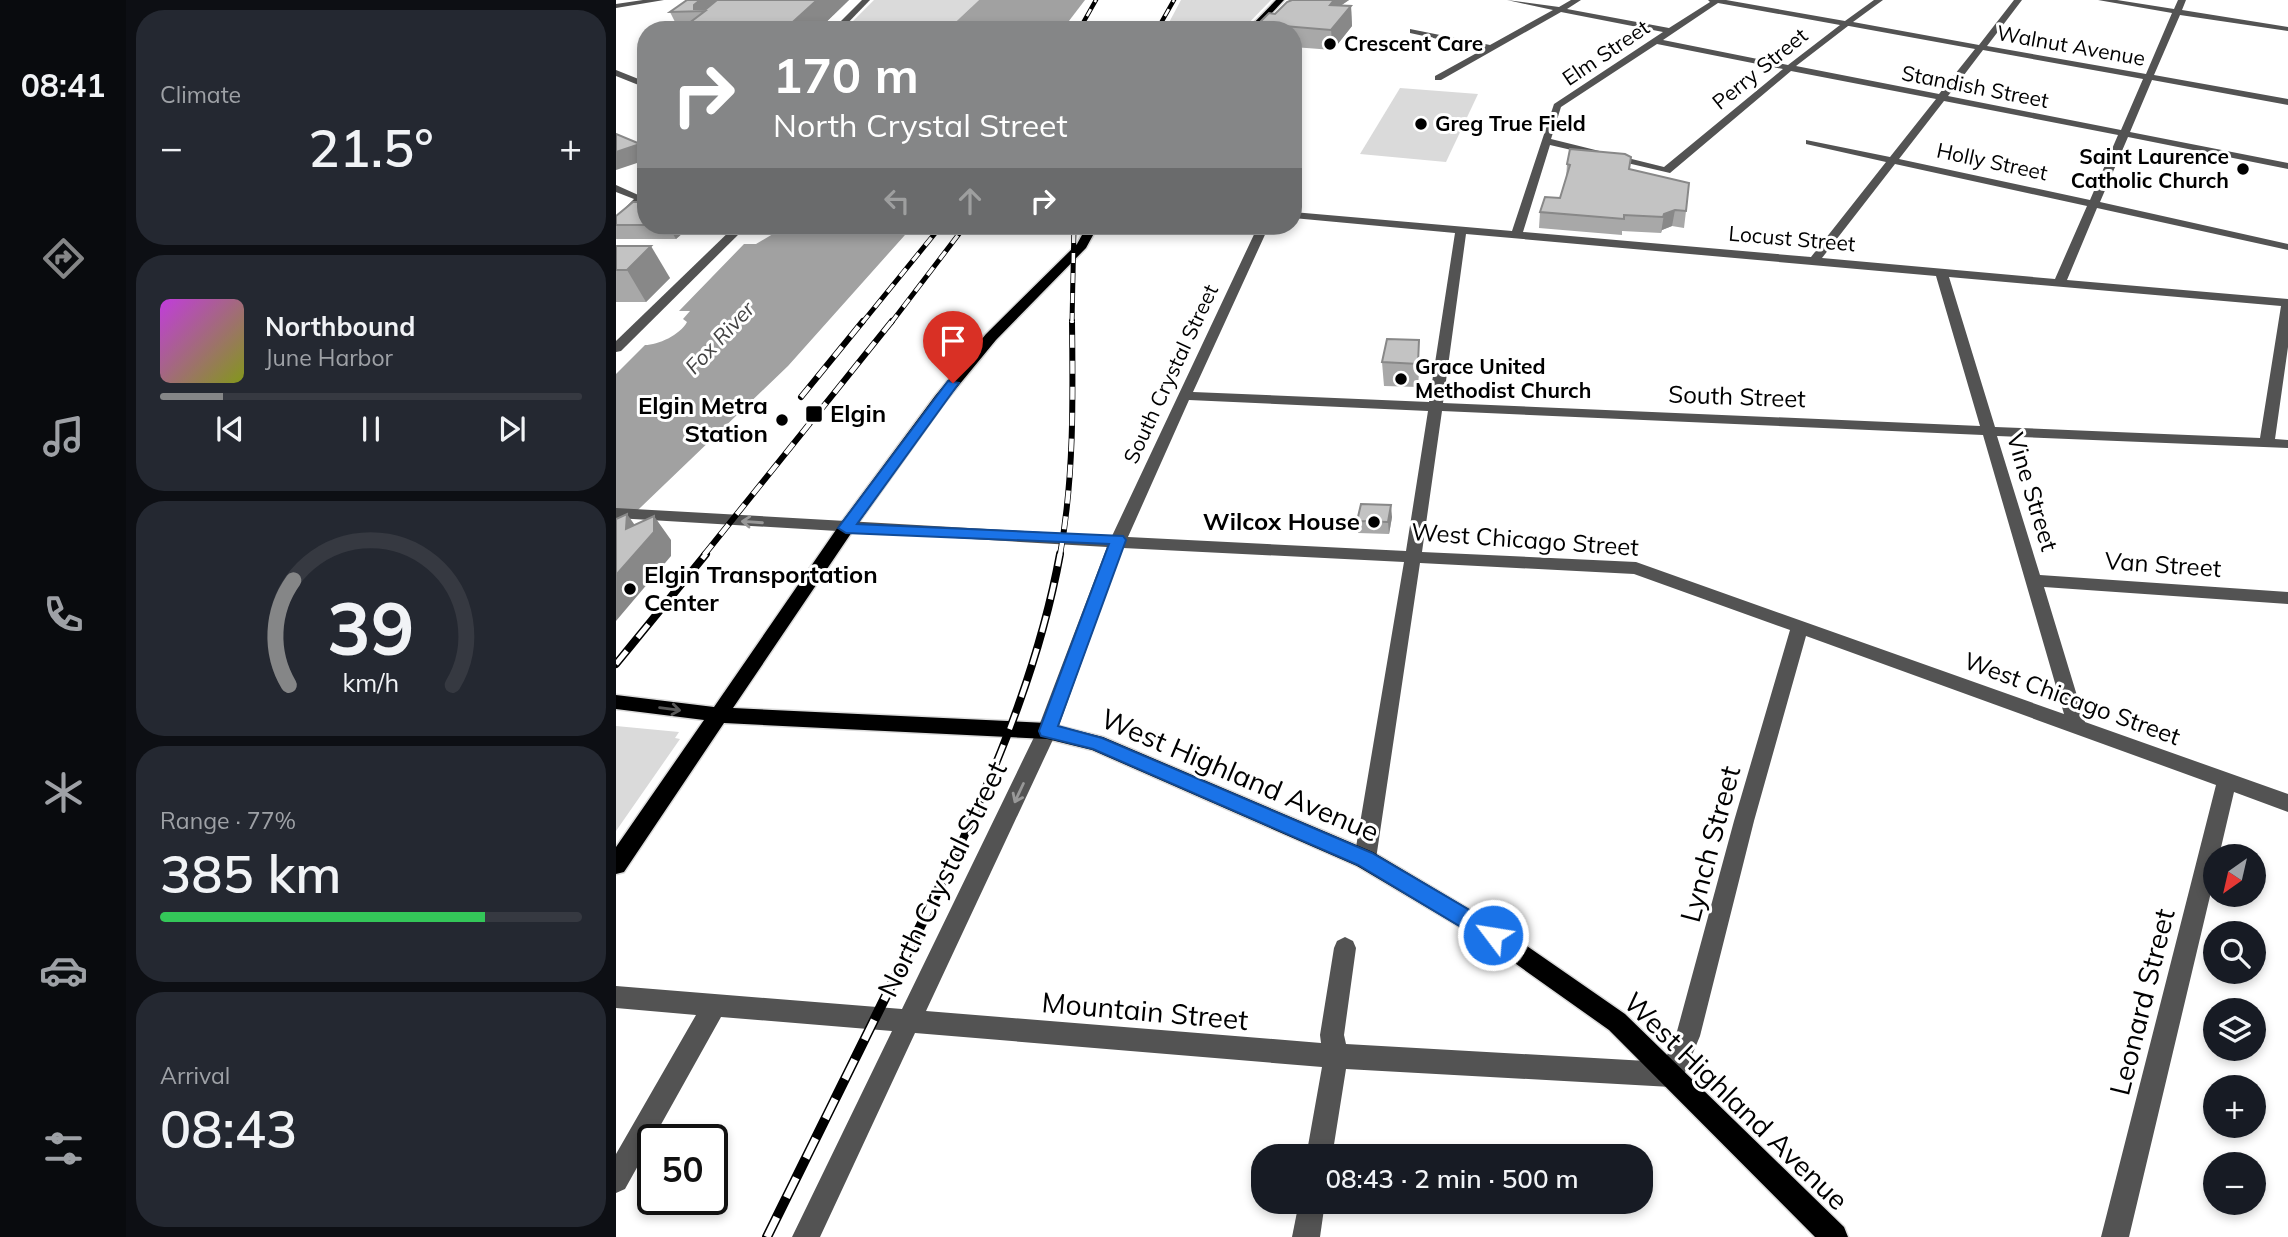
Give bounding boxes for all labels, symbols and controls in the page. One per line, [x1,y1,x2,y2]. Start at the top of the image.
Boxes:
street label: Elm Street [1557,14,1654,91]
street label: Walnut Avenue [1995,19,2147,71]
street label: Perry Street [1706,22,1812,115]
place label: Crescent Care [1344,30,1483,56]
marker: Crescent Care [1322,36,1338,52]
text: 170 m [773,44,919,105]
icon: right [658,49,749,140]
street label: Standish Street [1899,59,2051,113]
text: 08:41 [21,65,105,105]
text: Climate [160,80,241,109]
text: North Crystal Street [773,105,1068,145]
place label: Greg True Field [1435,110,1586,136]
text: 21.5° [308,115,434,180]
marker: Greg True Field [1413,116,1429,132]
text: − [160,123,183,171]
text: + [559,123,582,171]
street label: Holly Street [1934,137,2050,185]
place label: Saint Laurence Catholic Church [2071,143,2229,193]
marker: Saint Laurence Catholic Church [2235,161,2251,177]
icon: left [878,182,916,220]
icon: ahead [951,182,989,220]
icon: right [1024,182,1062,220]
street label: Locust Street [1728,220,1857,256]
icon: directions [39,234,88,283]
street label: South Crystal Street [1117,280,1223,467]
water label: Fox River [679,295,760,379]
text: Northbound [265,310,415,343]
pin [923,311,983,383]
icon: arrive [934,322,972,360]
text: June Harbor [265,343,393,372]
place label: Grace United Methodist Church [1415,353,1591,403]
marker: Grace United Methodist Church [1393,371,1409,387]
street label: South Street [1668,379,1806,413]
place label: Elgin Metra Station [638,390,768,448]
place label: Elgin [830,398,886,428]
marker: Elgin [804,404,824,424]
icon: previous [211,410,249,448]
icon: pause [352,410,390,448]
icon: next [493,410,531,448]
icon: music [39,412,88,461]
marker: Elgin Metra Station [774,412,790,428]
street label: Vine Street [2001,429,2065,555]
place label: Wilcox House [1203,506,1360,536]
marker: Wilcox House [1366,514,1382,530]
one-way arrow [741,515,763,528]
street label: West Chicago Street [1410,516,1640,562]
street label: Van Street [2104,545,2222,583]
place label: Elgin Transportation Center [644,559,878,617]
marker: Elgin Transportation Center [622,581,638,597]
text: 39 [327,582,415,673]
icon: phone [39,590,88,639]
street label: West Chicago Street [1960,645,2185,751]
text: km/h [343,666,399,697]
street label: West Highland Avenue [1096,700,1384,849]
one-way arrow [658,702,681,715]
street label: North Crystal Street [869,755,1014,1002]
street label: Lynch Street [1672,762,1747,926]
icon: climate [39,768,88,817]
one-way arrow [1012,782,1025,803]
text: Range · 77% [160,806,296,835]
text: 385 km [160,841,341,906]
north arrow [2203,844,2266,906]
map controls [2203,844,2266,1215]
position arrow [1456,898,1530,972]
street label: Leonard Street [2101,905,2182,1099]
button: search [2203,921,2266,984]
icon: car [39,946,88,995]
street label: Mountain Street [1040,984,1250,1037]
street label: West Highland Avenue [1617,984,1856,1217]
button: layers [2203,998,2266,1061]
text: Arrival [160,1061,230,1090]
button: + [2203,1075,2266,1138]
text: 08:43 [160,1096,297,1161]
icon: filters [39,1124,88,1173]
speed limit sign: 50 [637,1124,728,1215]
button: − [2203,1152,2266,1215]
text: 08:43 · 2 min · 500 m [1325,1162,1579,1195]

